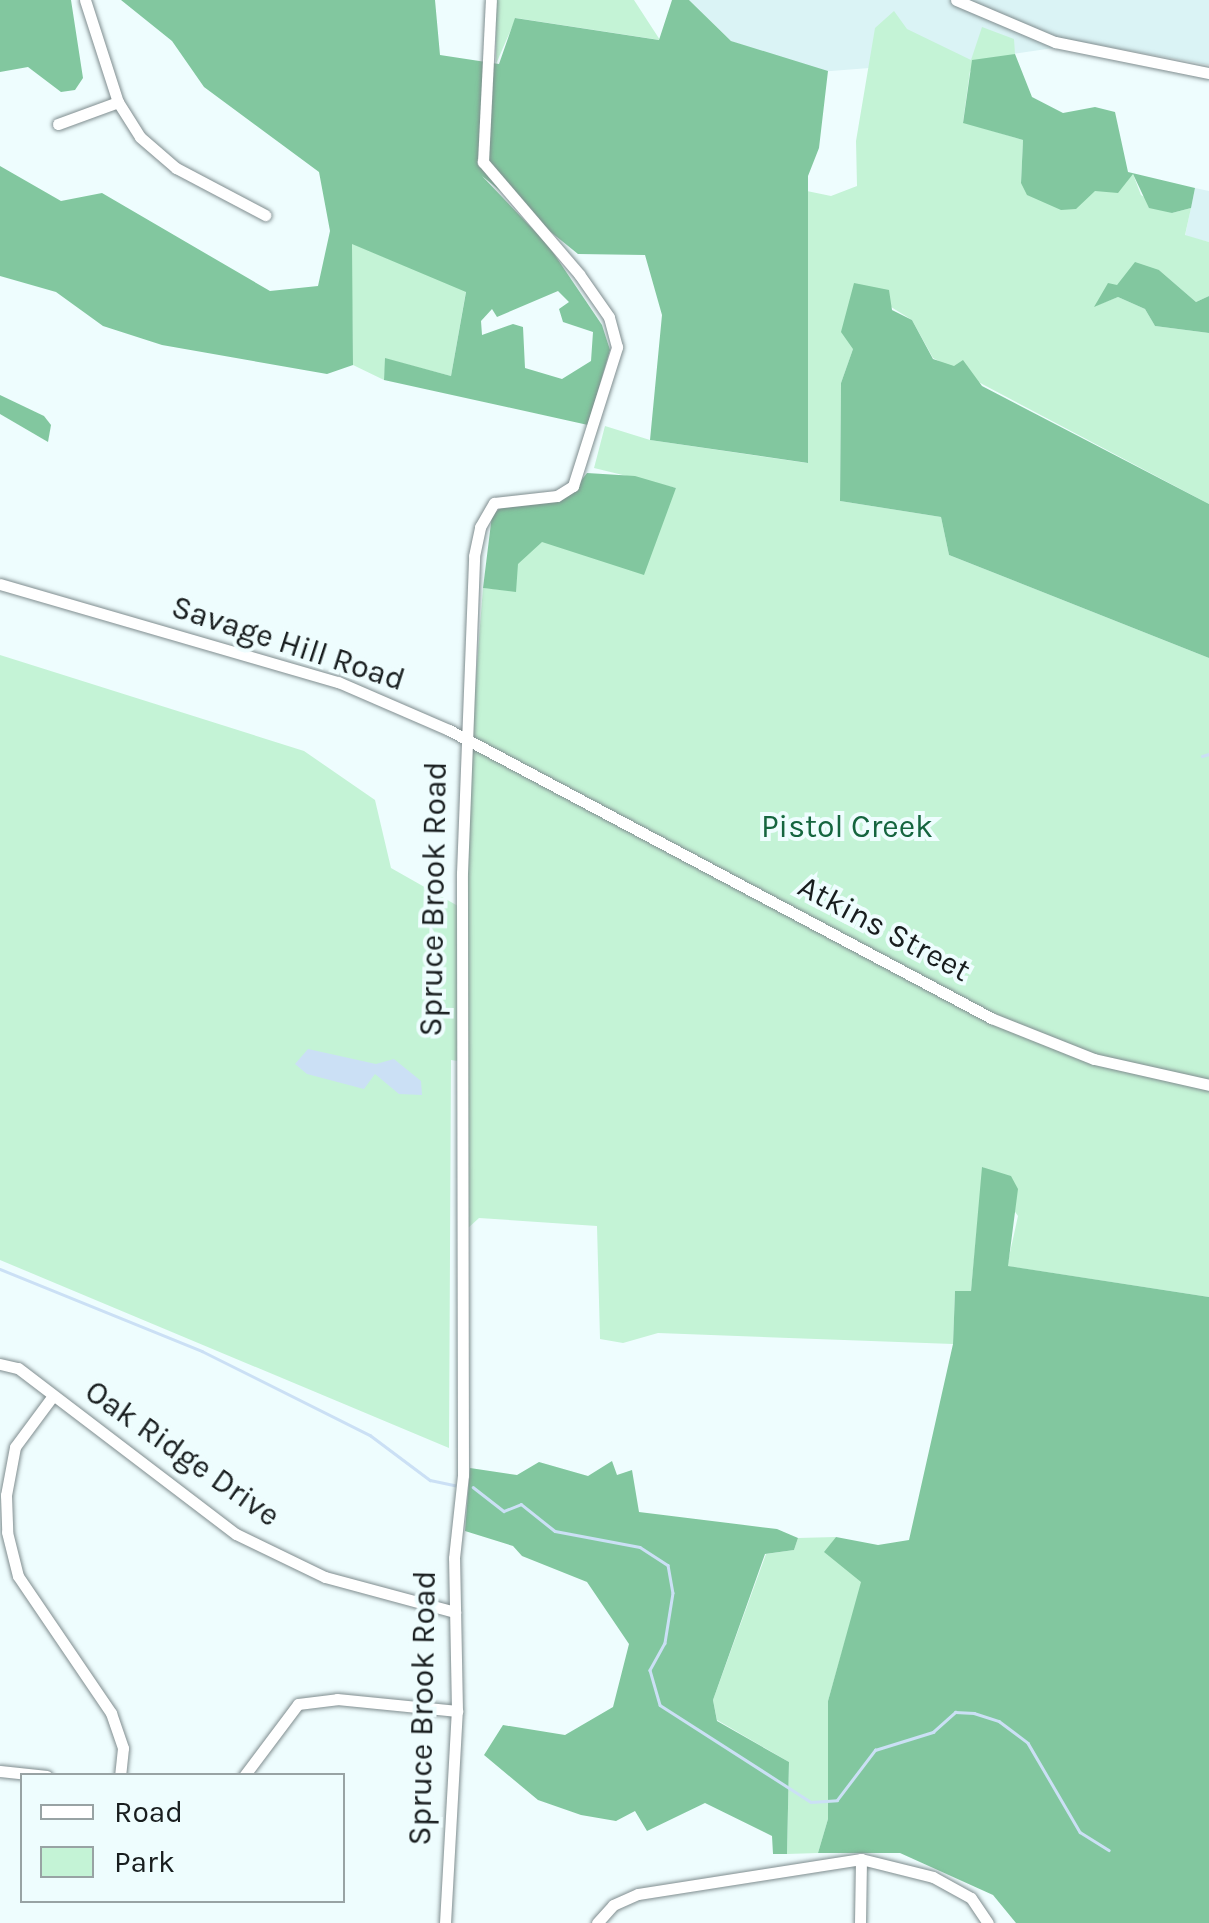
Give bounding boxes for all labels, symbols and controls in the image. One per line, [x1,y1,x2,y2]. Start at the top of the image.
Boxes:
street label: Savage Hill Road [167,588,409,700]
street label: Spruce Brook Road [412,761,456,1037]
park label: Pistol Creek [761,808,933,846]
street label: Atkins Street [791,868,977,990]
street label: Oak Ridge Drive [77,1373,287,1535]
street label: Spruce Brook Road [401,1570,445,1846]
legend [20,1773,345,1903]
text: Road [114,1794,183,1830]
text: Park [114,1844,175,1880]

